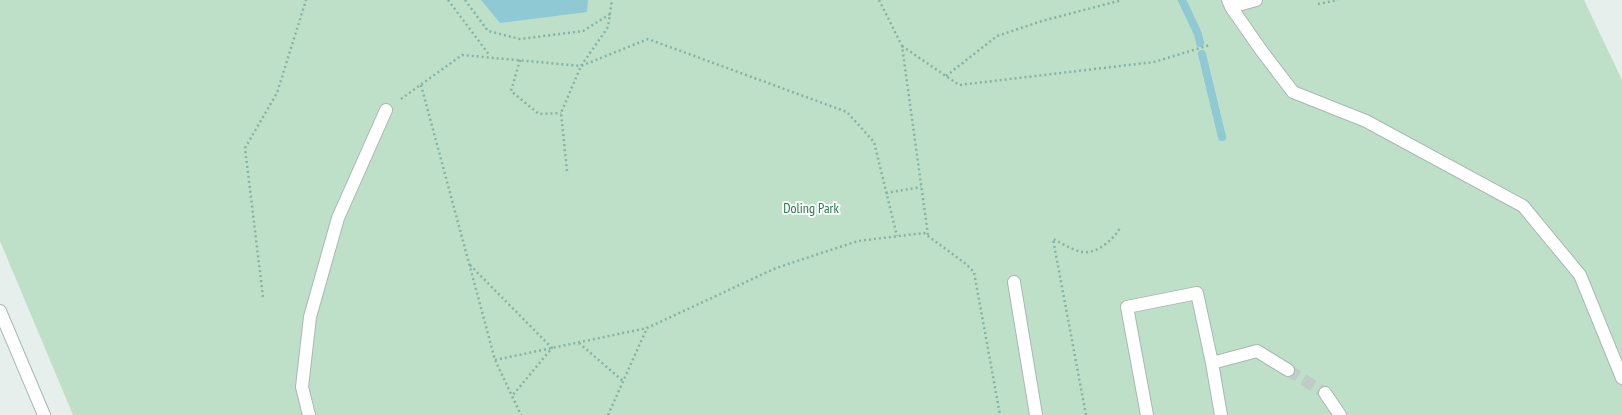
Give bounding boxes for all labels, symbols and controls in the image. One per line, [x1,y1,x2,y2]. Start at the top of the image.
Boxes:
park label: Doling Park [783,199,839,217]

